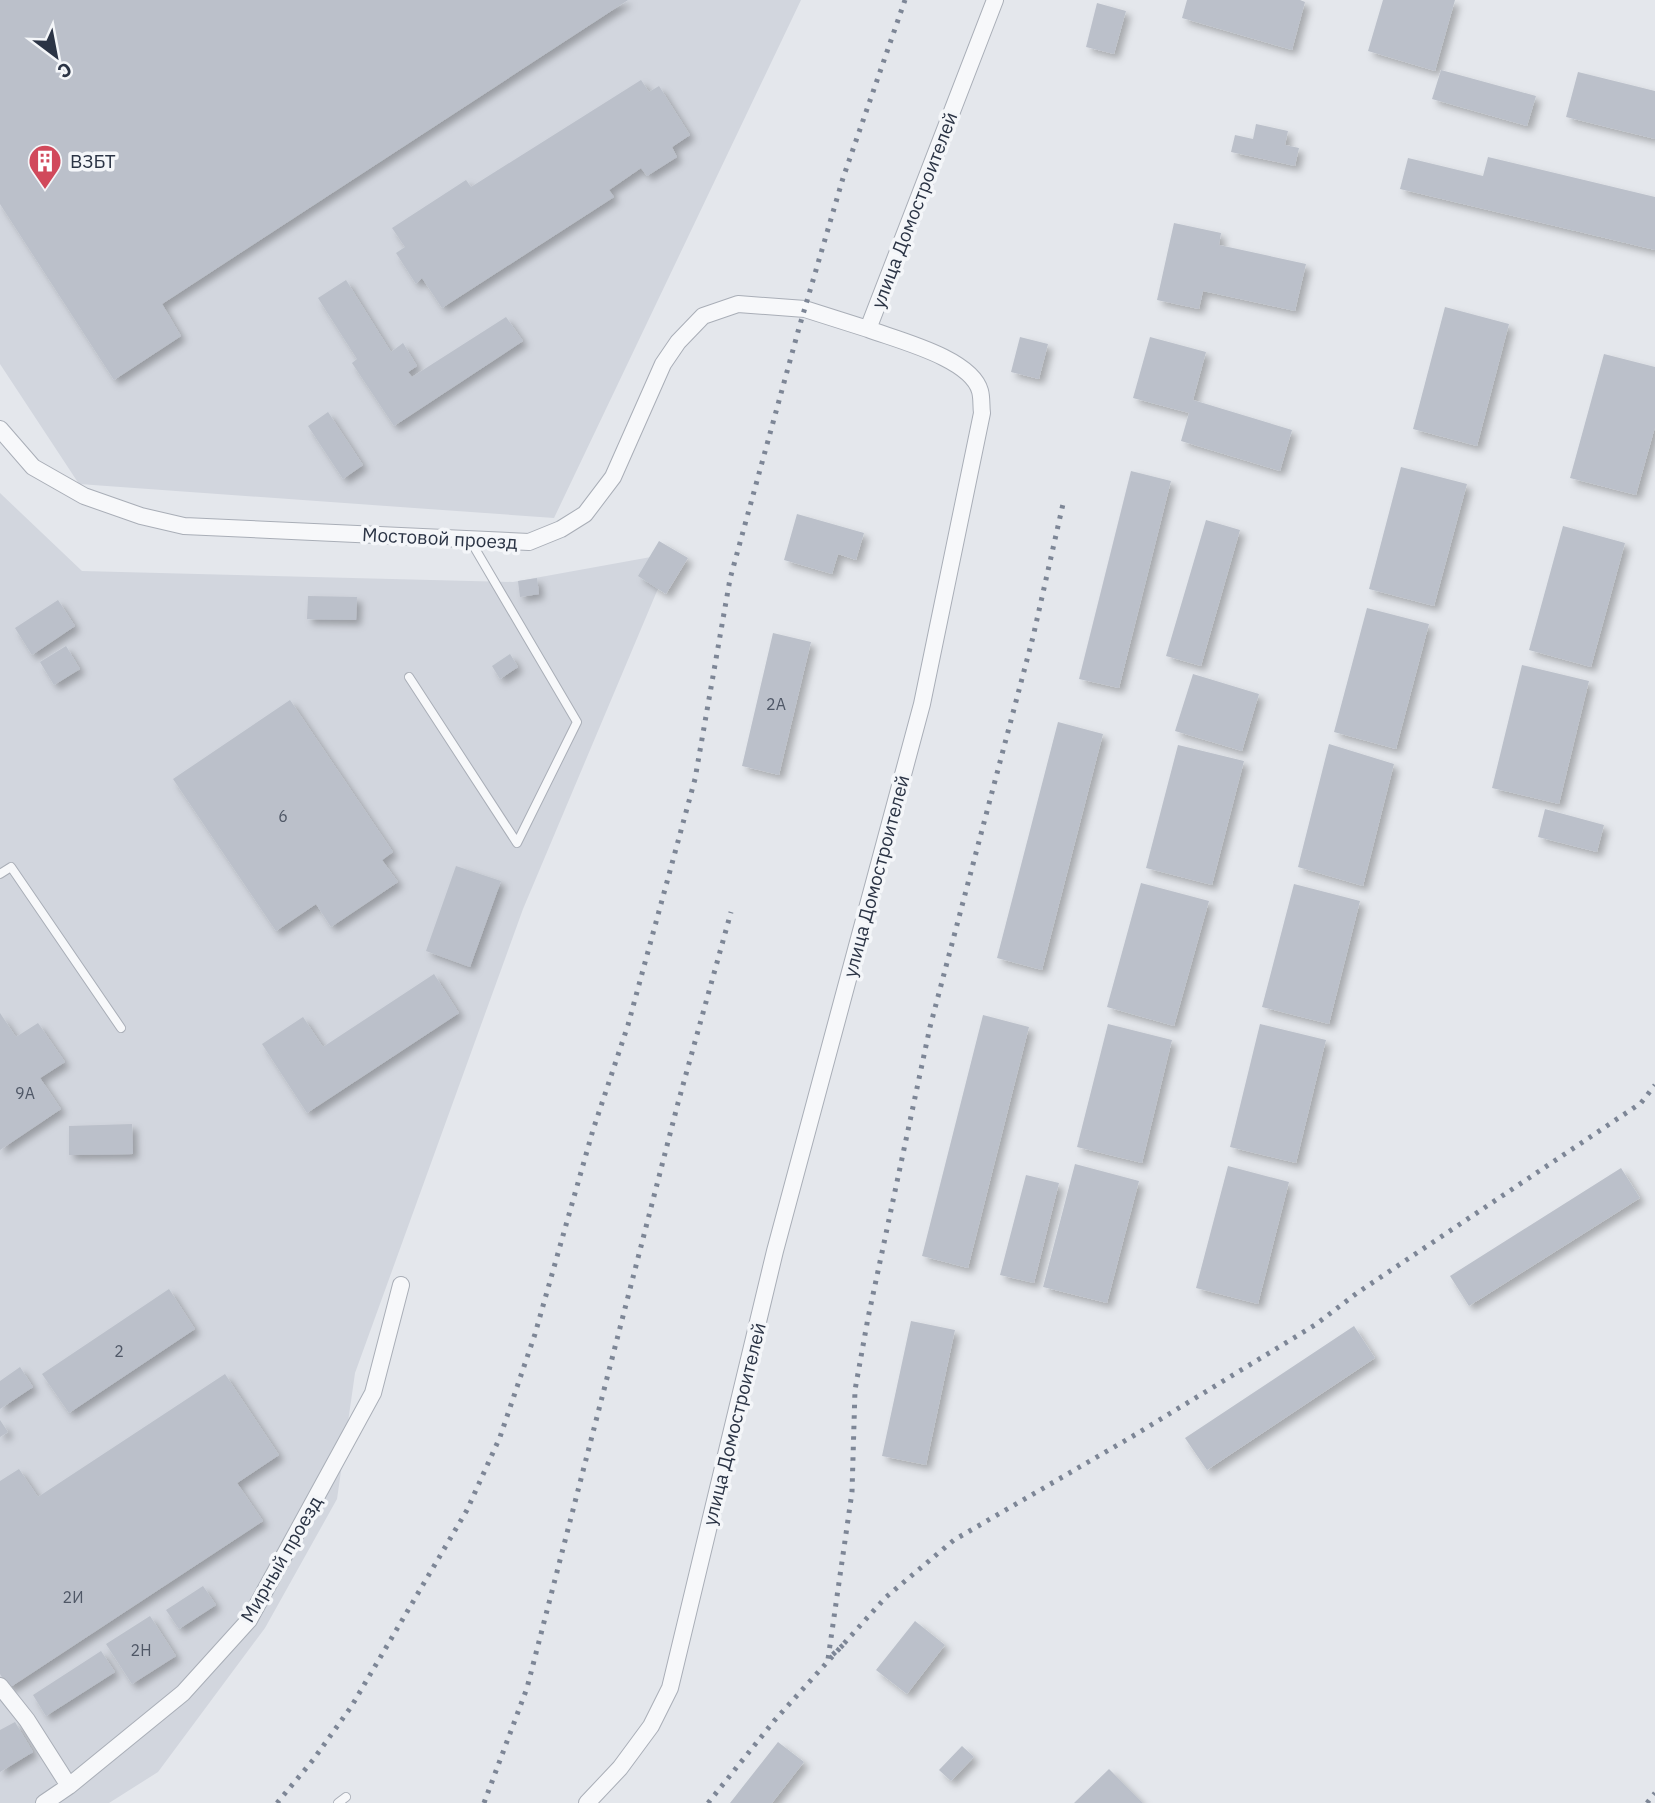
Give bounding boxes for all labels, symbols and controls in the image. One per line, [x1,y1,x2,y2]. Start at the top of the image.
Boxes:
north arrow [21,21,91,91]
text: С [53,57,77,84]
street label: улица Домостроителей [865,108,963,312]
building icon: ВЗБТ [26,142,64,191]
place label: ВЗБТ [70,149,116,173]
street label: Мостовой проезд [362,522,518,554]
house number: 2А [766,694,786,714]
street label: улица Домостроителей [837,772,915,980]
house number: 6 [278,806,288,826]
house number: 9А [15,1083,35,1103]
street label: улица Домостроителей [697,1320,771,1528]
house number: 2 [114,1341,124,1361]
street label: Мирный проезд [235,1491,327,1627]
house number: 2И [63,1587,83,1607]
house number: 2Н [131,1640,151,1660]

